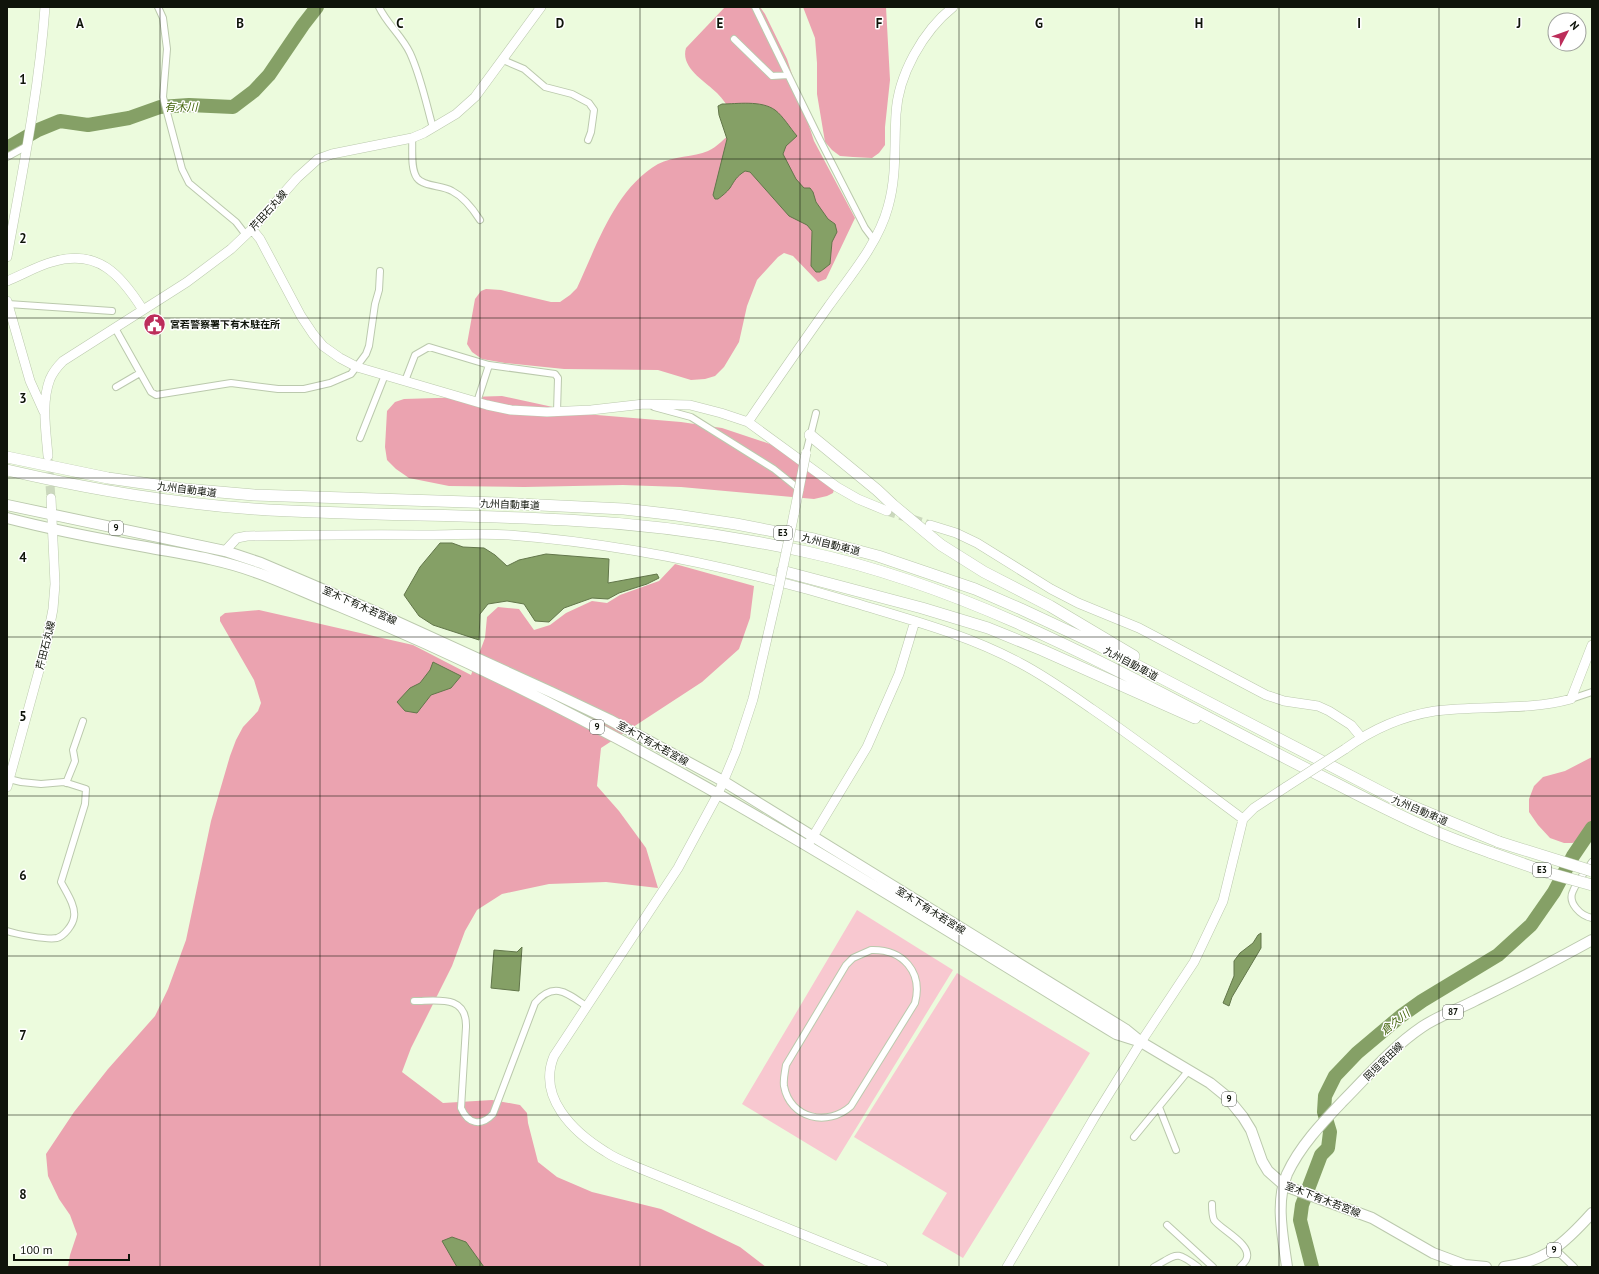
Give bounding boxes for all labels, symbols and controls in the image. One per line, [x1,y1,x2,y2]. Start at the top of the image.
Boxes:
north arrow [1547,12,1587,52]
text: A [76,15,84,32]
text: B [236,15,244,32]
text: C [396,15,404,32]
text: D [556,15,564,32]
text: E [717,15,724,32]
text: F [876,15,883,32]
text: G [1035,15,1043,32]
text: H [1195,15,1203,32]
text: I [1357,15,1361,32]
text: J [1516,15,1521,32]
text: N [1567,18,1582,33]
text: 1 [19,71,27,88]
water label: 有木川 [165,100,198,114]
street label: 芹田石丸線 [247,187,290,233]
text: 2 [19,230,27,247]
public building icon: 宮若警察署下有木駐在所 [142,311,168,337]
place label: 宮若警察署下有木駐在所 [170,318,280,331]
text: 3 [19,390,27,407]
street label: 九州自動車道 [156,479,218,500]
street label: 九州自動車道 [480,497,540,512]
road number: 9 [109,521,123,535]
road number: E3 [774,526,792,540]
street label: 九州自動車道 [800,531,862,558]
text: 4 [19,549,27,566]
street label: 室木下有木若宮線 [321,583,399,628]
street label: 芹田石丸線 [33,619,58,671]
street label: 九州自動車道 [1101,644,1160,683]
text: 5 [19,708,27,725]
street label: 室木下有木若宮線 [615,718,691,769]
road number: 9 [590,720,604,734]
street label: 九州自動車道 [1390,793,1450,828]
road number: E3 [1533,863,1551,877]
text: 6 [19,867,27,884]
street label: 室木下有木若宮線 [893,884,968,937]
road number: 87 [1443,1005,1463,1019]
water label: 倉久川 [1378,1006,1413,1038]
text: 7 [19,1027,27,1044]
street label: 岡垣宮田線 [1361,1039,1406,1083]
road number: 9 [1222,1092,1236,1106]
street label: 室木下有木若宮線 [1283,1179,1362,1220]
text: 8 [19,1186,27,1203]
scale bar [14,1236,129,1262]
text: 100 m [20,1242,53,1257]
road number: 9 [1547,1243,1561,1257]

